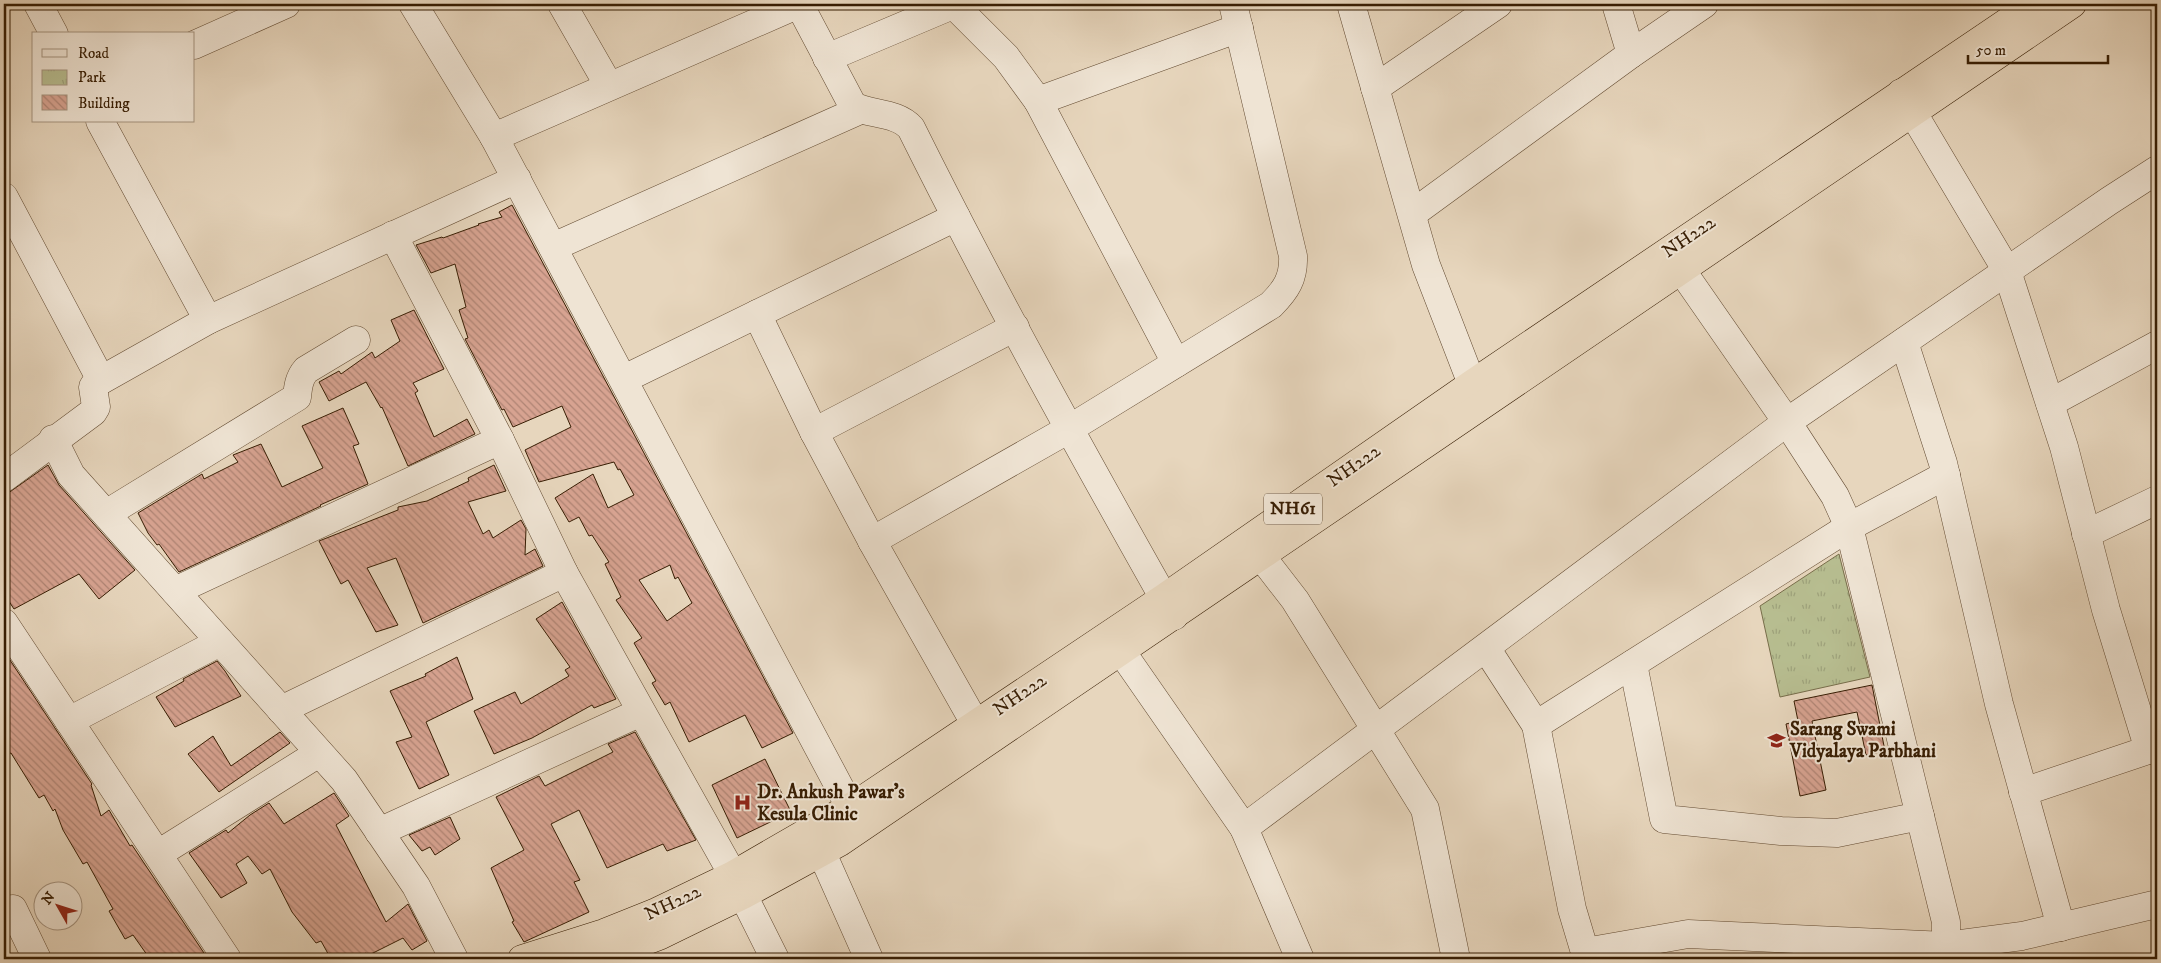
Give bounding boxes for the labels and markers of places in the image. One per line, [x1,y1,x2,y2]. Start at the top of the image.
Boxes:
place label: Sarang Swami Vidyalaya Parbhani [1789,718,1936,763]
school or university icon: Sarang Swami Vidyalaya Parbhani [1766,730,1786,750]
place label: Dr. Ankush Pawar's Kesula Clinic [757,781,905,826]
hospital icon: Dr. Ankush Pawar's Kesula Clinic [733,793,753,813]

